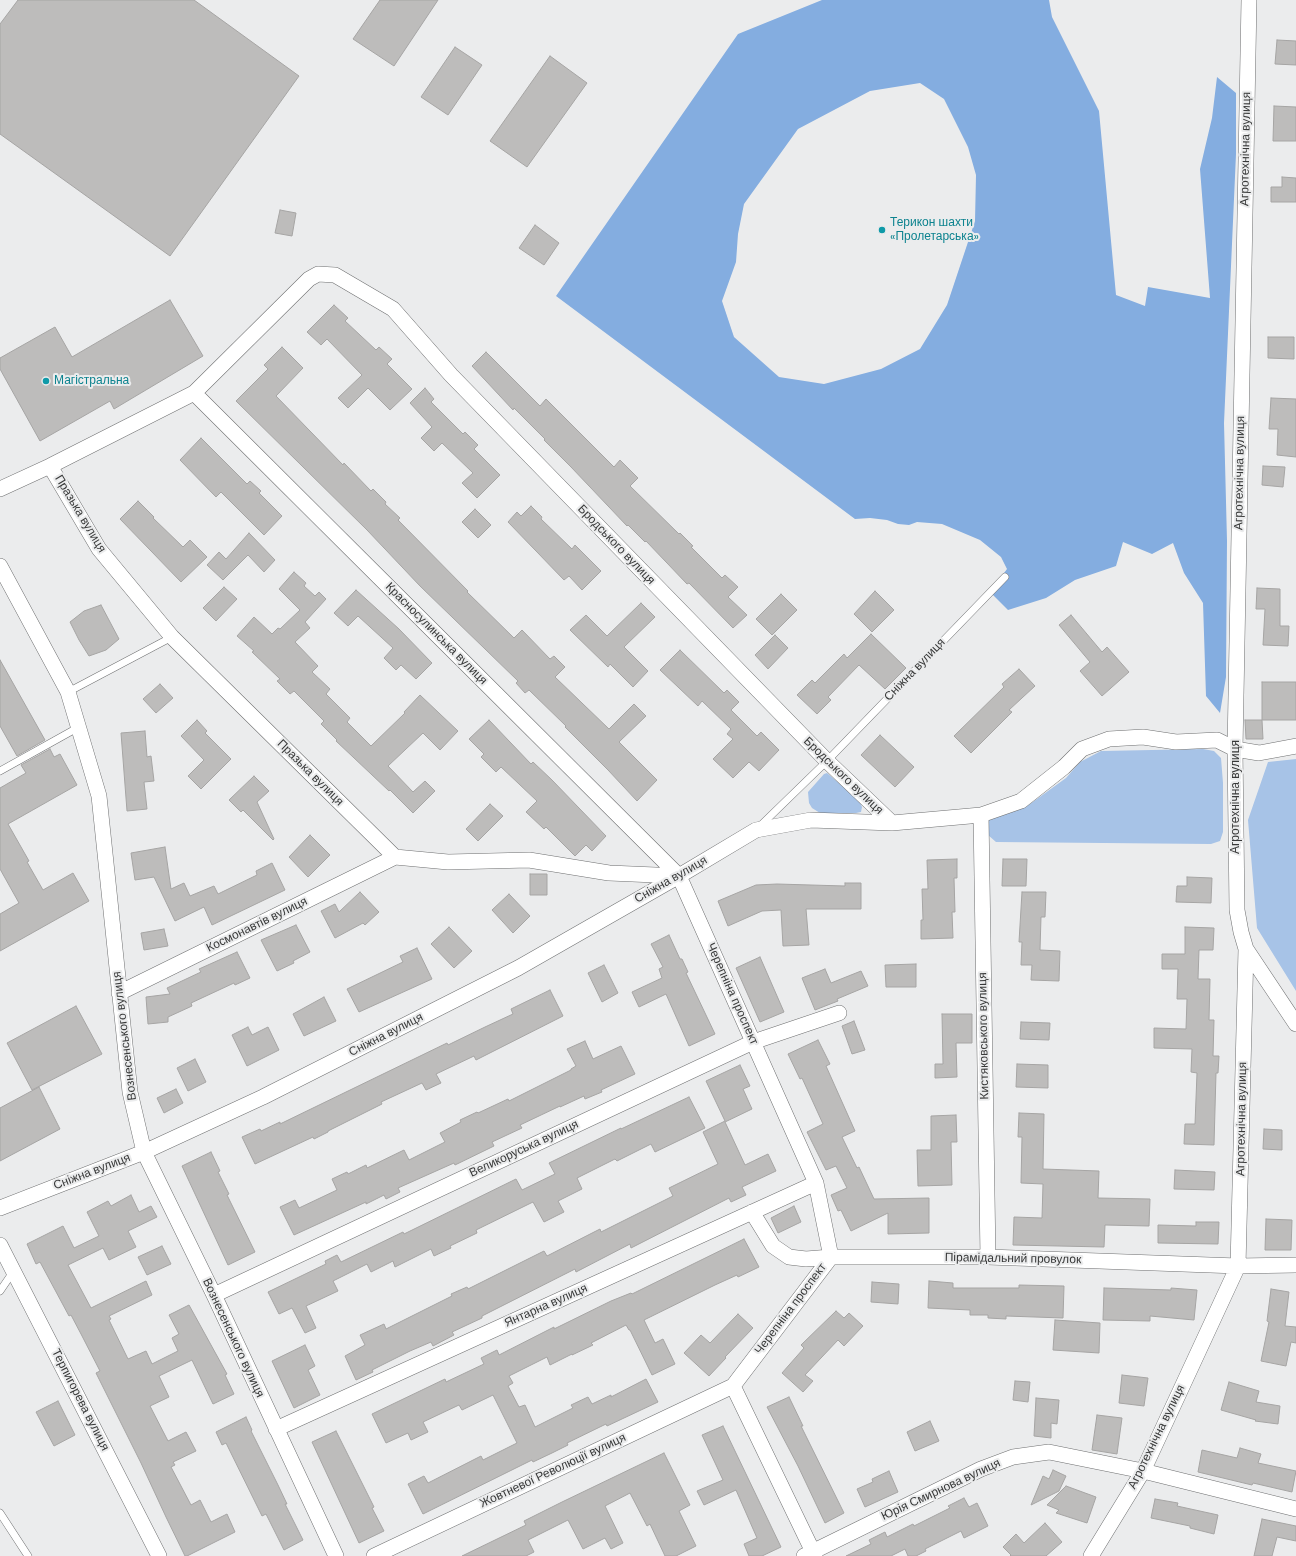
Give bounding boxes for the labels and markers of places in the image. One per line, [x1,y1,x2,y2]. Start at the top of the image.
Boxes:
place label: Терикон шахти «Пролетарська» [890,216,979,244]
marker: Терикон шахти «Пролетарська» [877,225,887,235]
place label: Магістральна [54,374,129,388]
marker: Магістральна [41,376,51,386]

